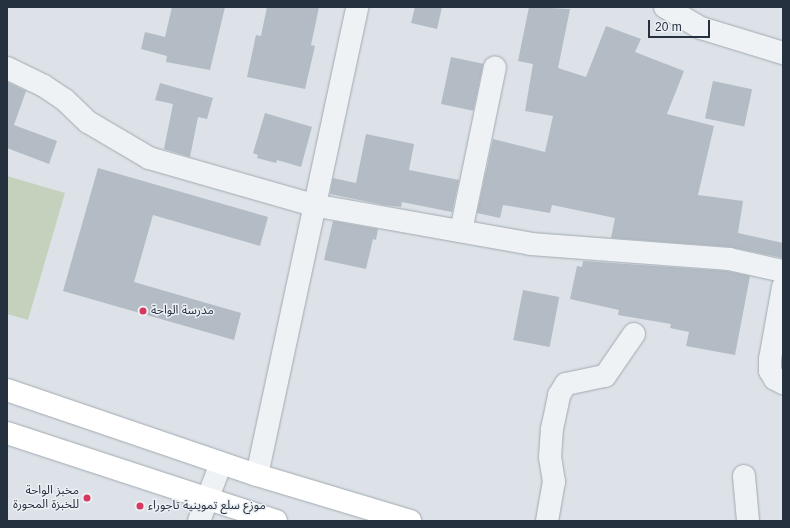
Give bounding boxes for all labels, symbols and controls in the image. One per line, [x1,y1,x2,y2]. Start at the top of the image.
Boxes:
scale bar [650,12,712,38]
text: 20 m [655,20,682,34]
place label: مدرسة الواحة [151,304,214,318]
marker: مدرسة الواحة [138,306,148,316]
place label: مخبز الواحة للخبزة المحورة [13,484,79,512]
marker: مخبز الواحة للخبزة المحورة [82,493,92,503]
place label: موزع سلع تموينية تاجوراء [148,499,266,513]
marker: موزع سلع تموينية تاجوراء [135,501,145,511]

